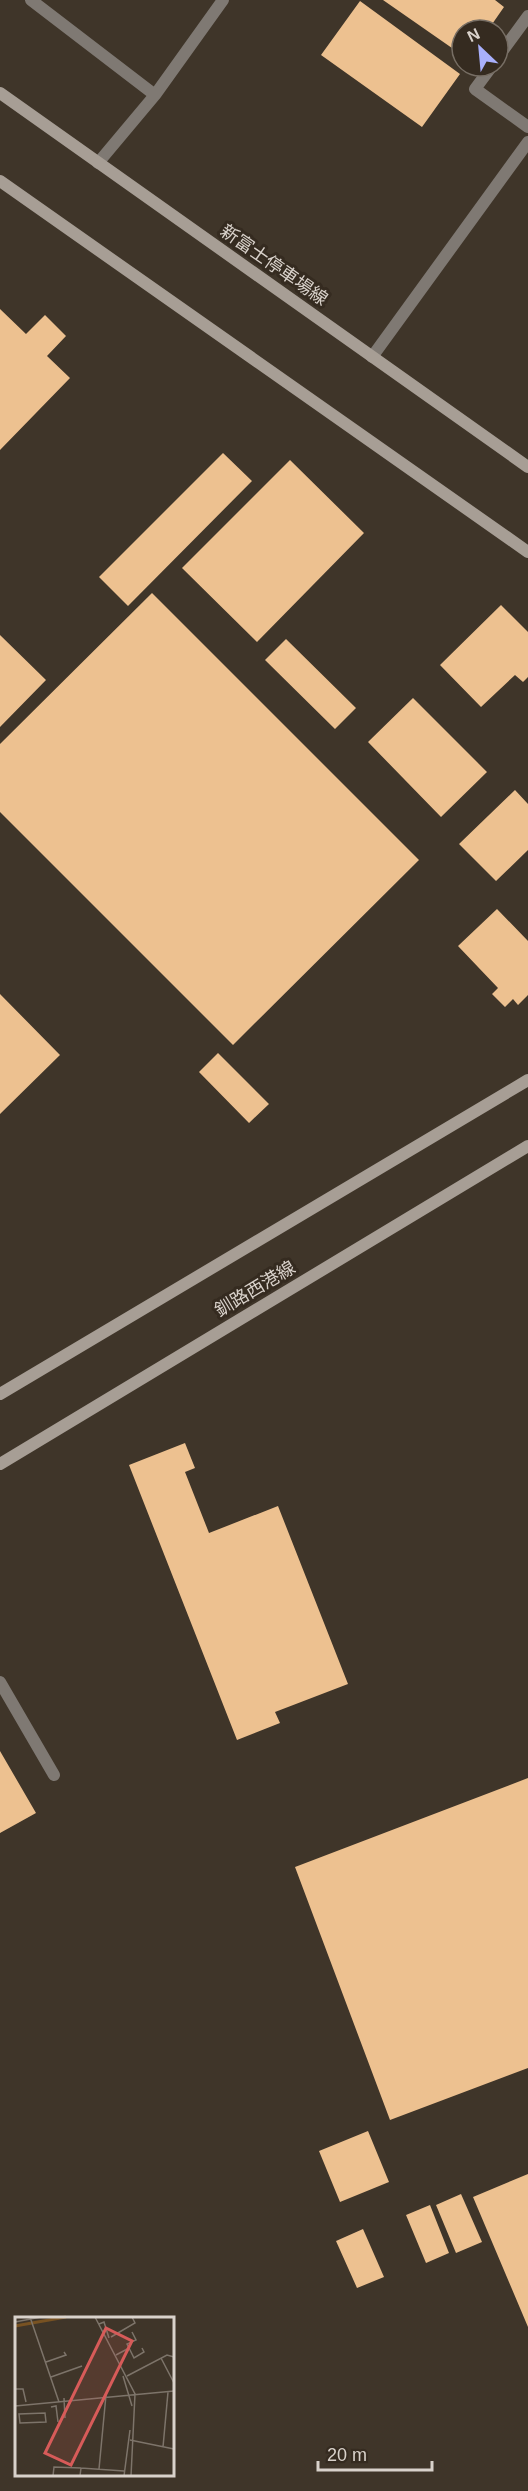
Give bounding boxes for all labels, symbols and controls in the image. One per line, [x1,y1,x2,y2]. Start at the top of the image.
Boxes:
north arrow [450,18,510,78]
text: N [465,25,483,45]
street label: 新富士停車場線 [217,221,331,309]
street label: 釧路西港線 [211,1257,299,1321]
inset map [15,2317,174,2476]
scale bar [318,2434,432,2472]
text: 20 m [327,2445,367,2465]

